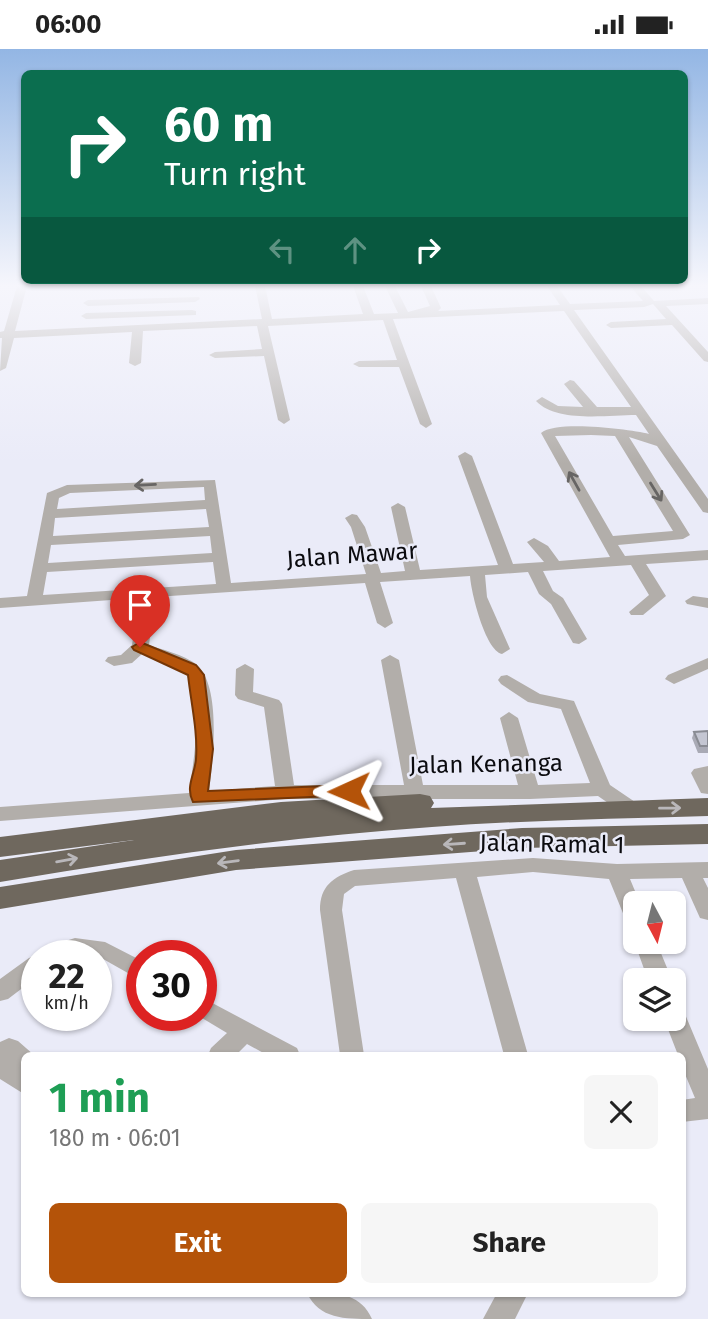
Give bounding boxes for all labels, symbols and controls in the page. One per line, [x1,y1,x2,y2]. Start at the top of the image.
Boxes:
text: 06:00 [35,9,102,40]
text: 60 m [164,95,273,154]
icon: right [49,98,140,189]
text: Turn right [164,155,306,193]
icon: left [263,231,301,269]
icon: ahead [336,231,374,269]
icon: right [409,231,447,269]
one-way arrow [567,471,580,492]
one-way arrow [134,478,157,491]
one-way arrow [649,481,663,501]
street label: Jalan Mawar [285,536,419,574]
pin [110,575,170,647]
icon: arrive [121,586,159,624]
street label: Jalan Kenanga [409,749,563,779]
position arrow [312,754,386,828]
one-way arrow [658,802,681,815]
street label: Jalan Ramal 1 [479,829,625,859]
one-way arrow [444,838,466,851]
one-way arrow [55,853,78,866]
one-way arrow [217,856,240,869]
north arrow [623,891,686,954]
map controls [623,891,686,1031]
speed limit sign: 30 [126,940,217,1031]
text: 22 [48,955,85,997]
button: layers [623,968,686,1031]
text: km/h [44,992,89,1014]
text: 1 min [49,1073,150,1123]
button: close [584,1075,658,1149]
text: 180 m · 06:01 [49,1124,181,1152]
button: Exit [49,1203,347,1283]
button: Share [361,1203,658,1283]

